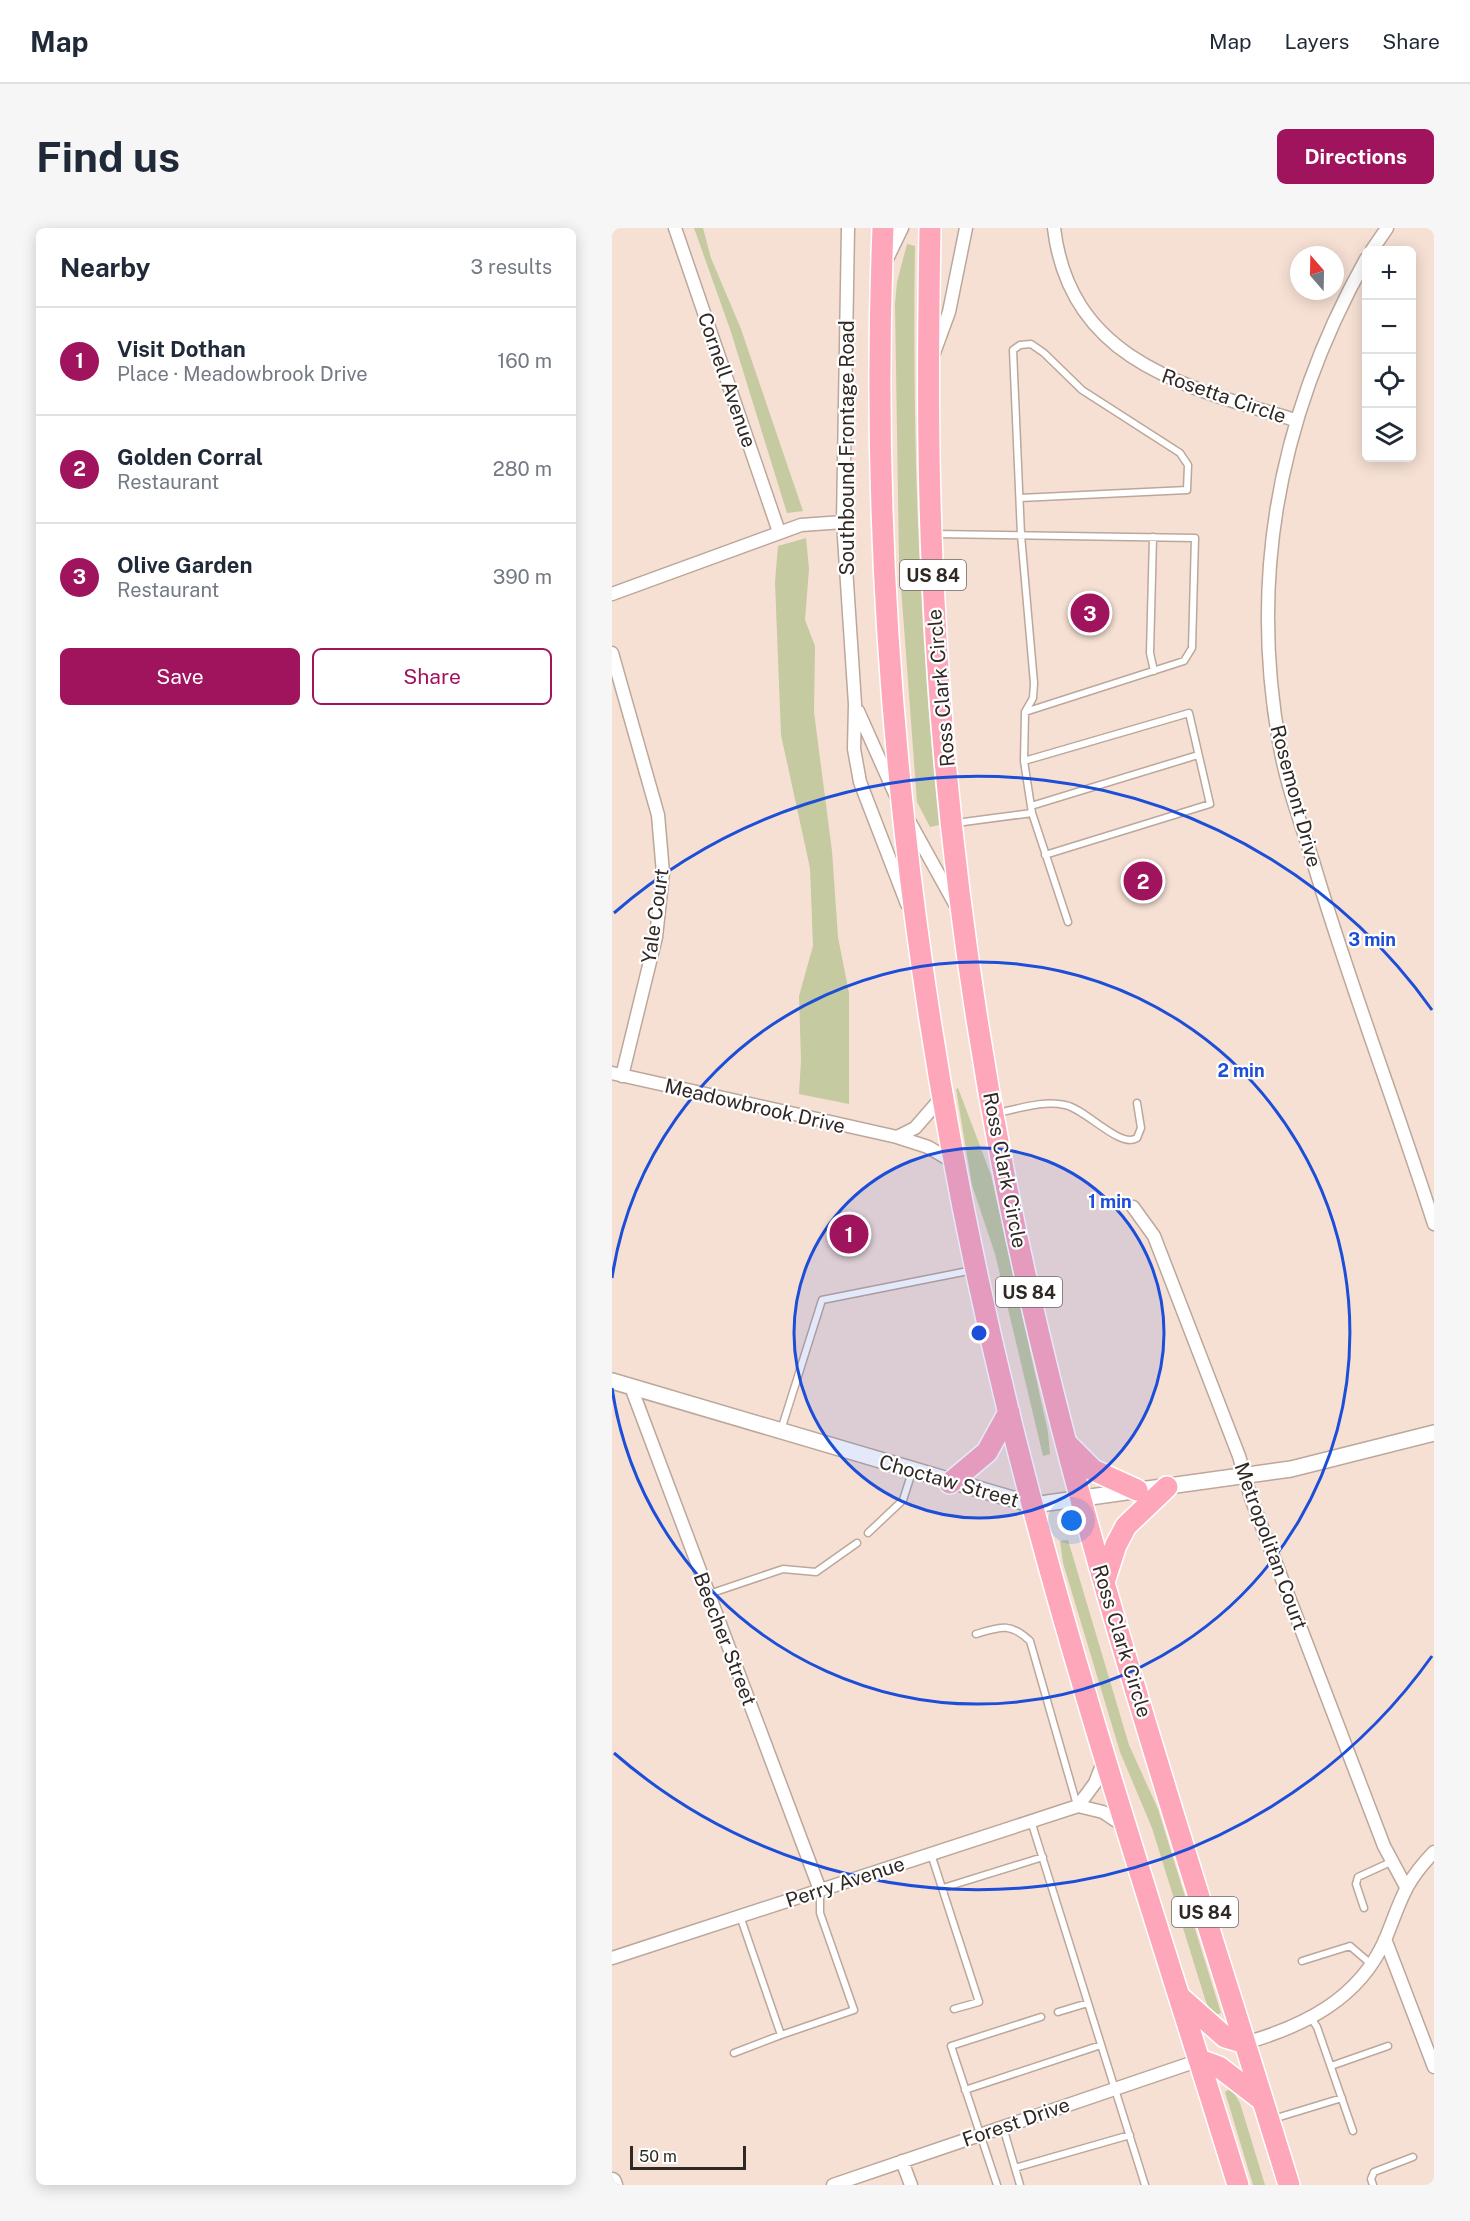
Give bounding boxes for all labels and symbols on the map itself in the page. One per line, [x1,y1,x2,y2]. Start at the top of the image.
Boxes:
north arrow [1290,246,1344,300]
street label: Cornell Avenue [693,309,761,451]
street label: Southbound Frontage Road [835,320,859,576]
street label: Rosetta Circle [1159,363,1289,429]
road number: US 84 [900,560,966,590]
pin: 3 [1070,590,1110,636]
street label: Ross Clark Circle [922,608,960,768]
street label: Rosemont Drive [1266,722,1326,870]
pin: 2 [1124,858,1162,904]
street label: Yale Court [636,867,674,965]
text: 3 min [1348,929,1396,950]
text: 2 min [1217,1060,1265,1081]
street label: Meadowbrook Drive [662,1074,848,1138]
street label: Ross Clark Circle [978,1090,1032,1250]
text: 1 min [1088,1191,1132,1212]
pin: 1 [830,1212,868,1256]
road number: US 84 [996,1277,1062,1307]
centre of rings [969,1323,989,1343]
street label: Choctaw Street [876,1450,1022,1512]
street label: Metropolitan Court [1230,1459,1312,1633]
your location [1057,1506,1086,1535]
street label: Ross Clark Circle [1087,1562,1157,1720]
street label: Beecher Street [689,1569,761,1709]
street label: Perry Avenue [782,1851,908,1913]
road number: US 84 [1172,1897,1238,1927]
street label: Forest Drive [959,2092,1073,2152]
scale bar [630,2143,746,2170]

